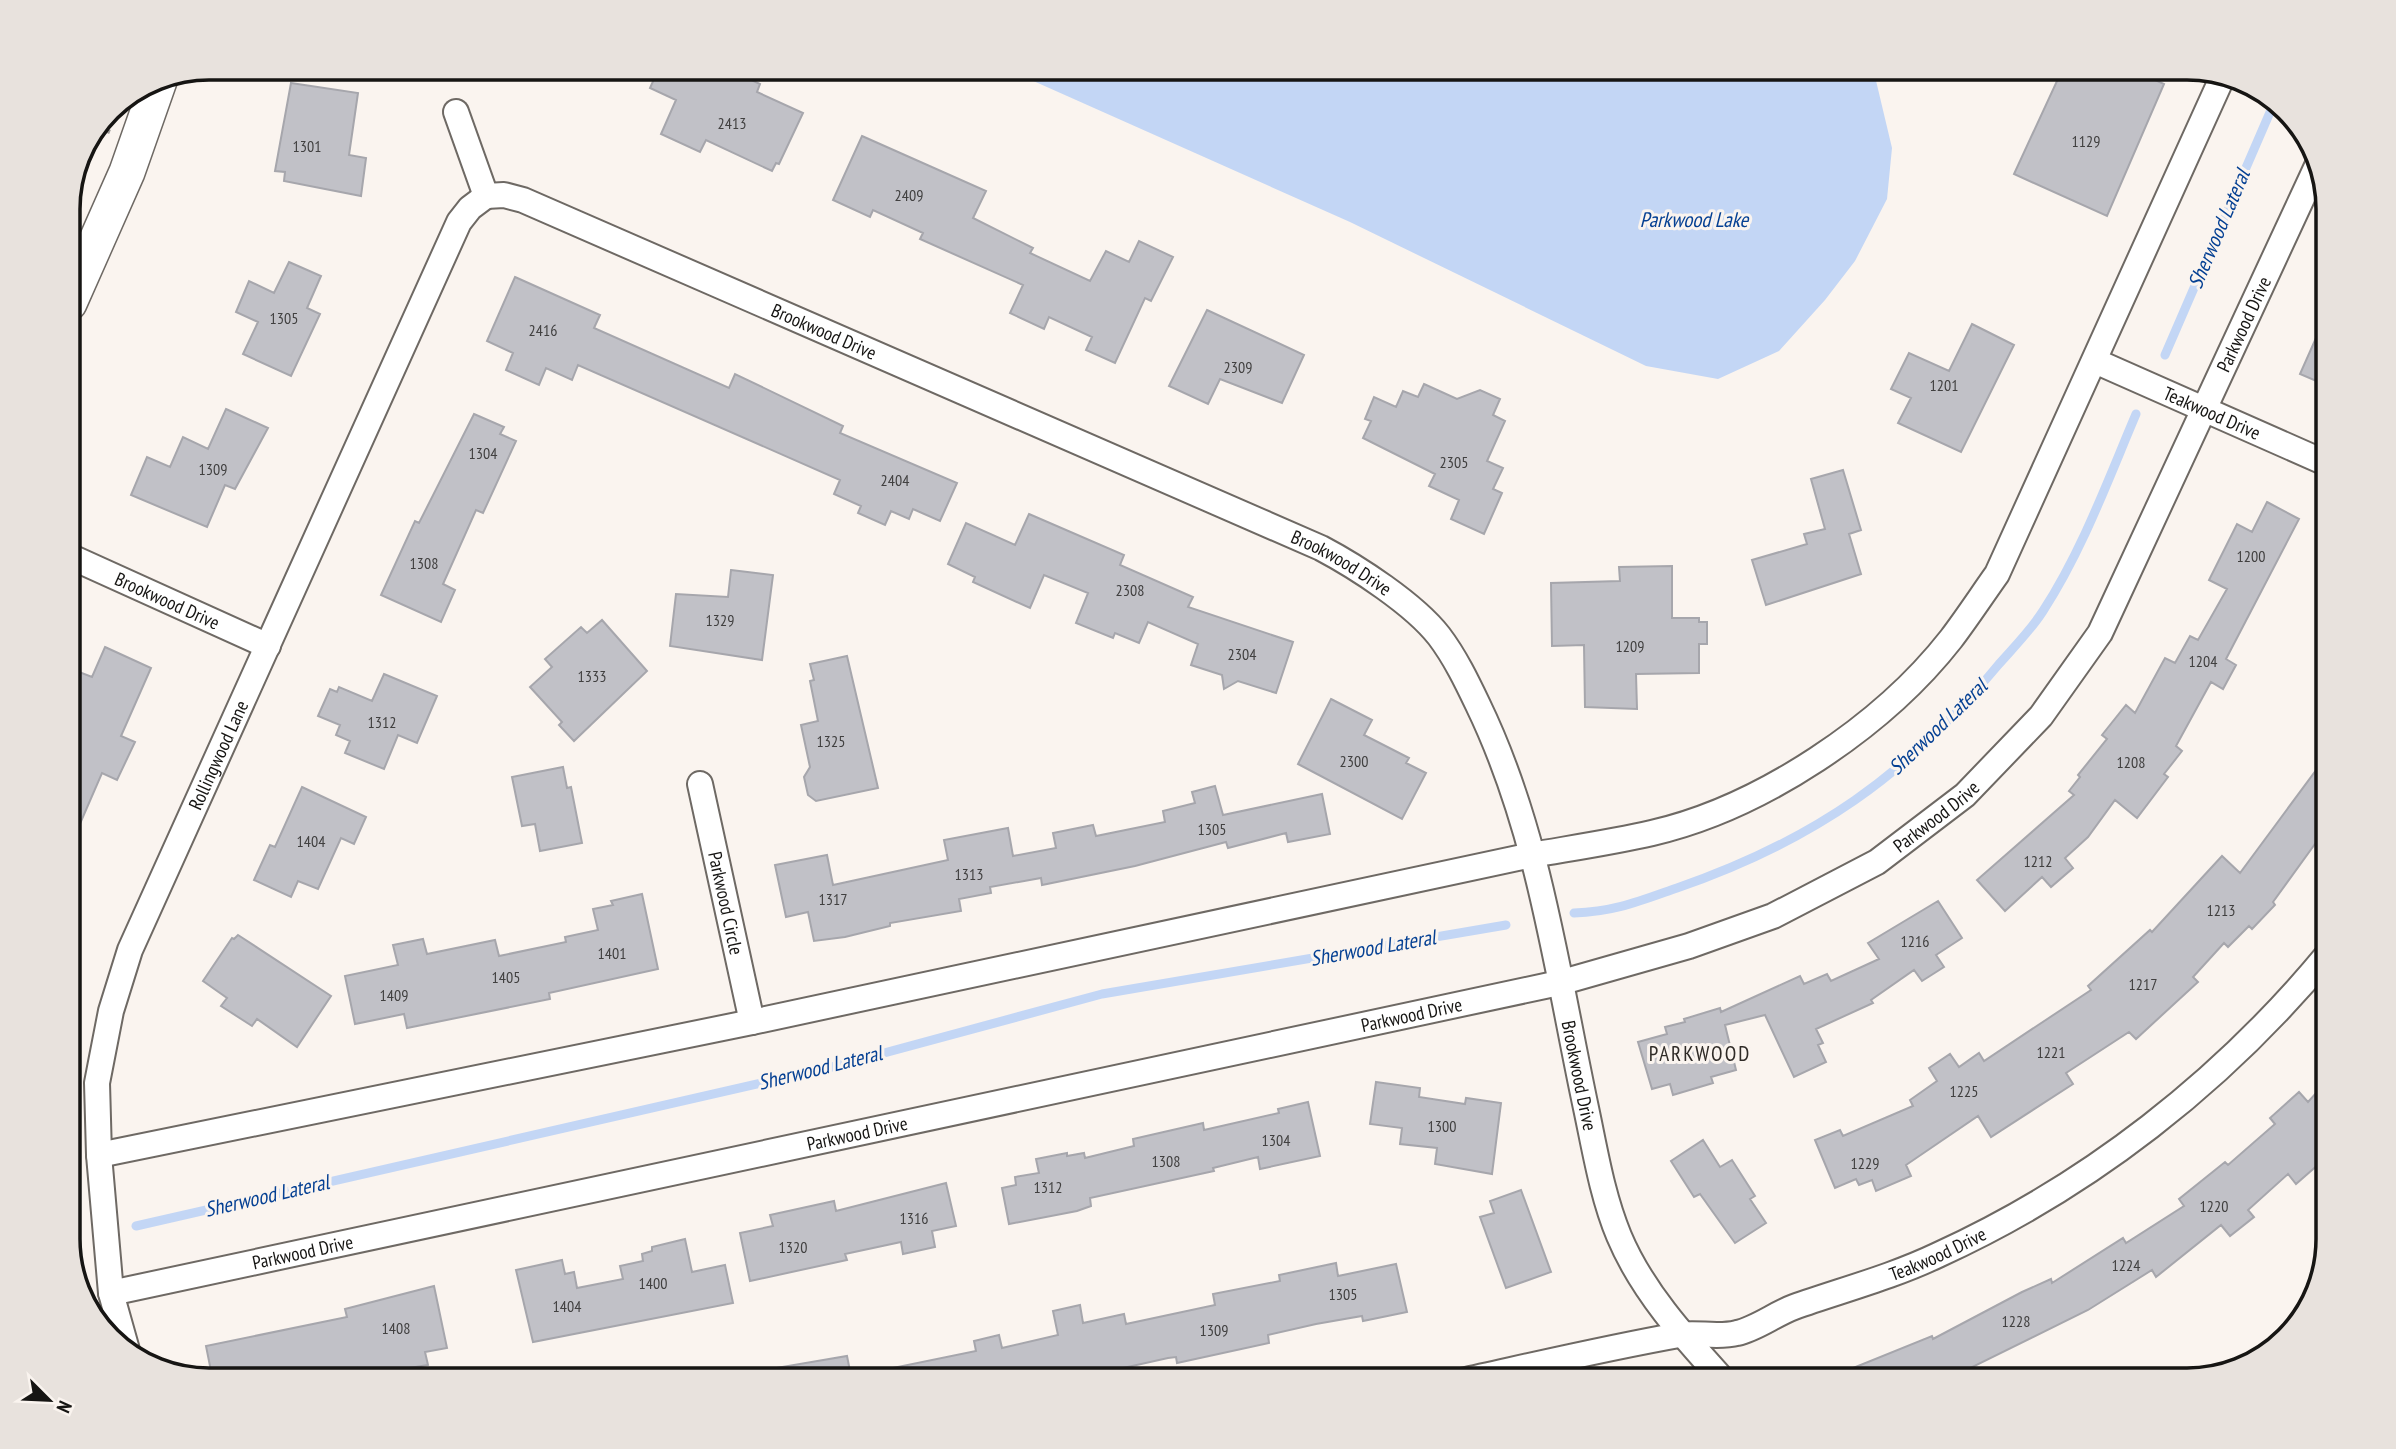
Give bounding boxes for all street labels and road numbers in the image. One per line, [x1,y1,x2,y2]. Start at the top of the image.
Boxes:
street label: Parkwood Drive [2211,272,2276,376]
street label: Brookwood Drive [768,298,880,365]
street label: Teakwood Drive [2160,381,2264,445]
street label: Brookwood Drive [1287,524,1397,601]
street label: Brookwood Drive [111,566,224,635]
street label: Rollingwood Lane [183,696,253,813]
street label: Parkwood Drive [1888,776,1984,857]
street label: Parkwood Circle [703,849,749,957]
street label: Parkwood Drive [1359,992,1464,1037]
street label: Brookwood Drive [1557,1018,1602,1133]
street label: Parkwood Drive [804,1111,910,1156]
street label: Teakwood Drive [1886,1222,1990,1286]
street label: Parkwood Drive [250,1229,355,1274]

